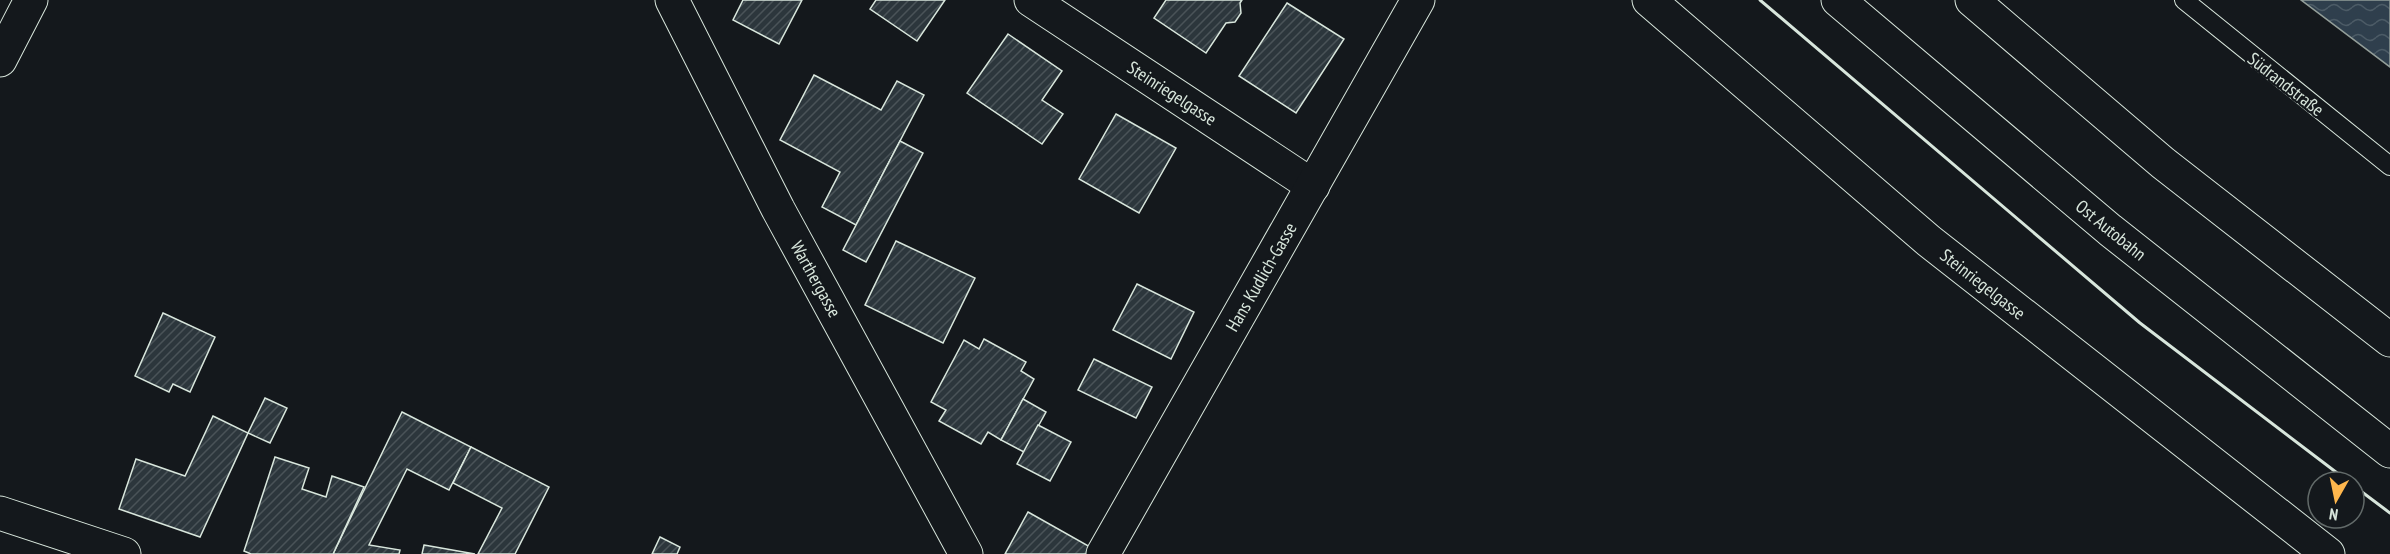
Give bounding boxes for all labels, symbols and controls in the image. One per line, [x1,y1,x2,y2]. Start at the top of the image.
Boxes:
street label: Südrandstraße [2243,47,2329,121]
street label: Steinriegelgasse [1123,56,1221,130]
street label: Ost Autobahn [2071,195,2151,265]
street label: Hans Kudlich-Gasse [1221,218,1301,336]
street label: Warthergasse [786,237,846,321]
street label: Steinriegelgasse [1936,244,2030,324]
north arrow [2306,470,2366,530]
text: N [2328,504,2339,525]

